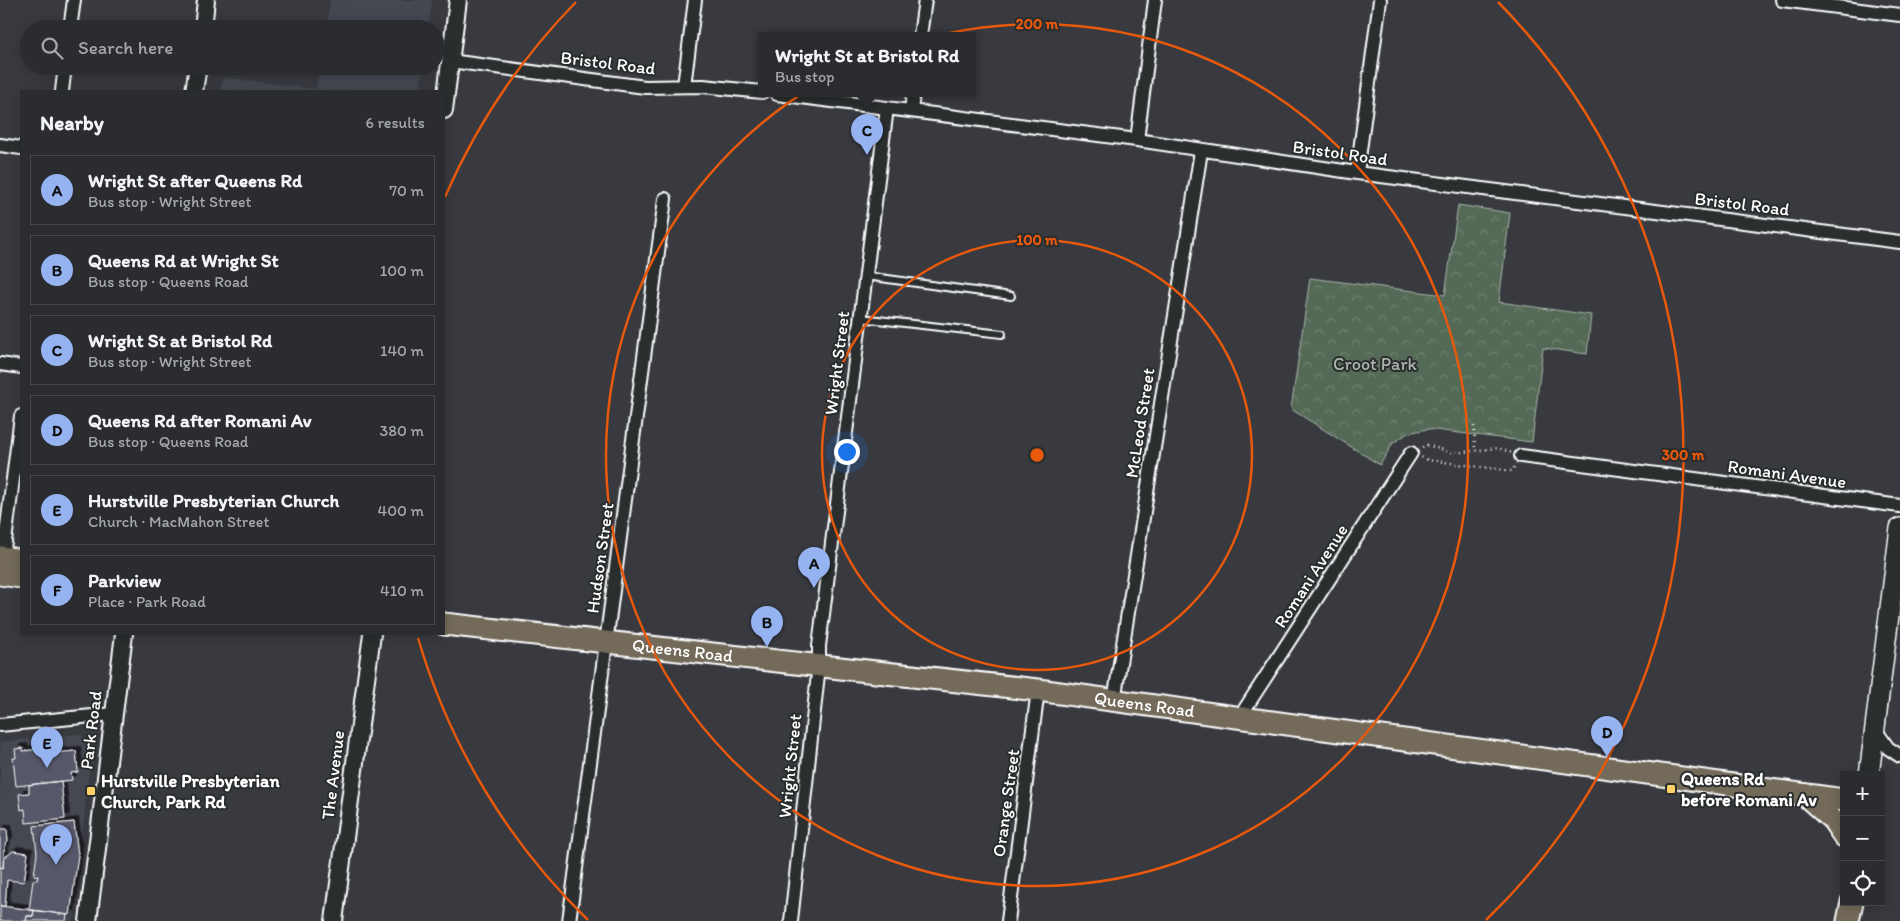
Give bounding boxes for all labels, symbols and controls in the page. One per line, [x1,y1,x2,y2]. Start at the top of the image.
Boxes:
text: 200 m [1016,15,1059,33]
search box [20,20,445,75]
popup [758,32,976,97]
icon: search [38,34,66,62]
text: Search here [78,36,173,59]
text: Wright St at Bristol Rd [775,44,959,67]
street label: Bristol Road [559,46,657,80]
text: Bus stop [775,67,835,86]
text: Nearby [40,110,104,135]
text: 6 results [365,113,425,132]
pin: C [851,114,883,155]
street label: Bristol Road [1291,135,1389,171]
text: Wright St after Queens Rd [88,169,302,192]
text: A [52,181,62,200]
text: 70 m [389,181,424,200]
street label: Bristol Road [1693,187,1791,221]
text: Bus stop · Wright Street [88,192,252,211]
text: 100 m [1016,231,1058,249]
text: Queens Rd at Wright St [88,249,279,272]
text: B [52,261,62,280]
text: 100 m [380,261,424,280]
text: Bus stop · Queens Road [88,272,249,291]
street label: Wright Street [820,310,854,416]
text: Wright St at Bristol Rd [88,329,272,352]
text: C [52,341,62,360]
text: 140 m [380,341,424,360]
text: Bus stop · Wright Street [88,352,252,371]
park label: Croot Park [1333,353,1418,375]
street label: McLeod Street [1120,366,1160,480]
text: Queens Rd after Romani Av [88,409,312,432]
text: D [52,421,62,440]
text: 380 m [380,421,424,440]
text: Bus stop · Queens Road [88,432,249,451]
your location [834,439,860,465]
centre of rings [1028,446,1046,464]
text: 300 m [1662,446,1705,464]
street label: Romani Avenue [1726,455,1848,493]
text: Hurstville Presbyterian Church [88,489,339,512]
text: E [53,501,61,520]
text: 400 m [378,501,424,520]
street label: Hudson Street [581,501,619,615]
text: Church · MacMahon Street [88,512,269,531]
street label: Romani Avenue [1269,520,1353,632]
pin: A [798,547,830,588]
text: Parkview [88,569,161,592]
text: F [53,581,61,600]
text: 410 m [380,581,424,600]
text: Place · Park Road [88,592,206,611]
pin: B [751,606,783,647]
street label: Queens Road [631,634,734,667]
street label: Queens Road [1093,687,1196,722]
street label: Park Road [75,689,107,770]
street label: Wright Street [774,713,806,819]
pin: D [1591,716,1623,757]
pin: E [31,727,63,768]
street label: The Avenue [317,729,349,821]
street label: Orange Street [988,747,1024,858]
place label: Queens Rd before Romani Av [1681,768,1817,811]
place label: Hurstville Presbyterian Church, Park Rd [101,770,280,813]
map controls [1840,771,1885,906]
button: + [1840,771,1885,816]
marker: Queens Rd before Romani Av [1665,783,1677,795]
marker: Hurstville Presbyterian Church, Park Rd [85,785,97,797]
button: − [1840,816,1885,861]
pin: F [40,824,72,865]
button: locate [1840,861,1885,906]

